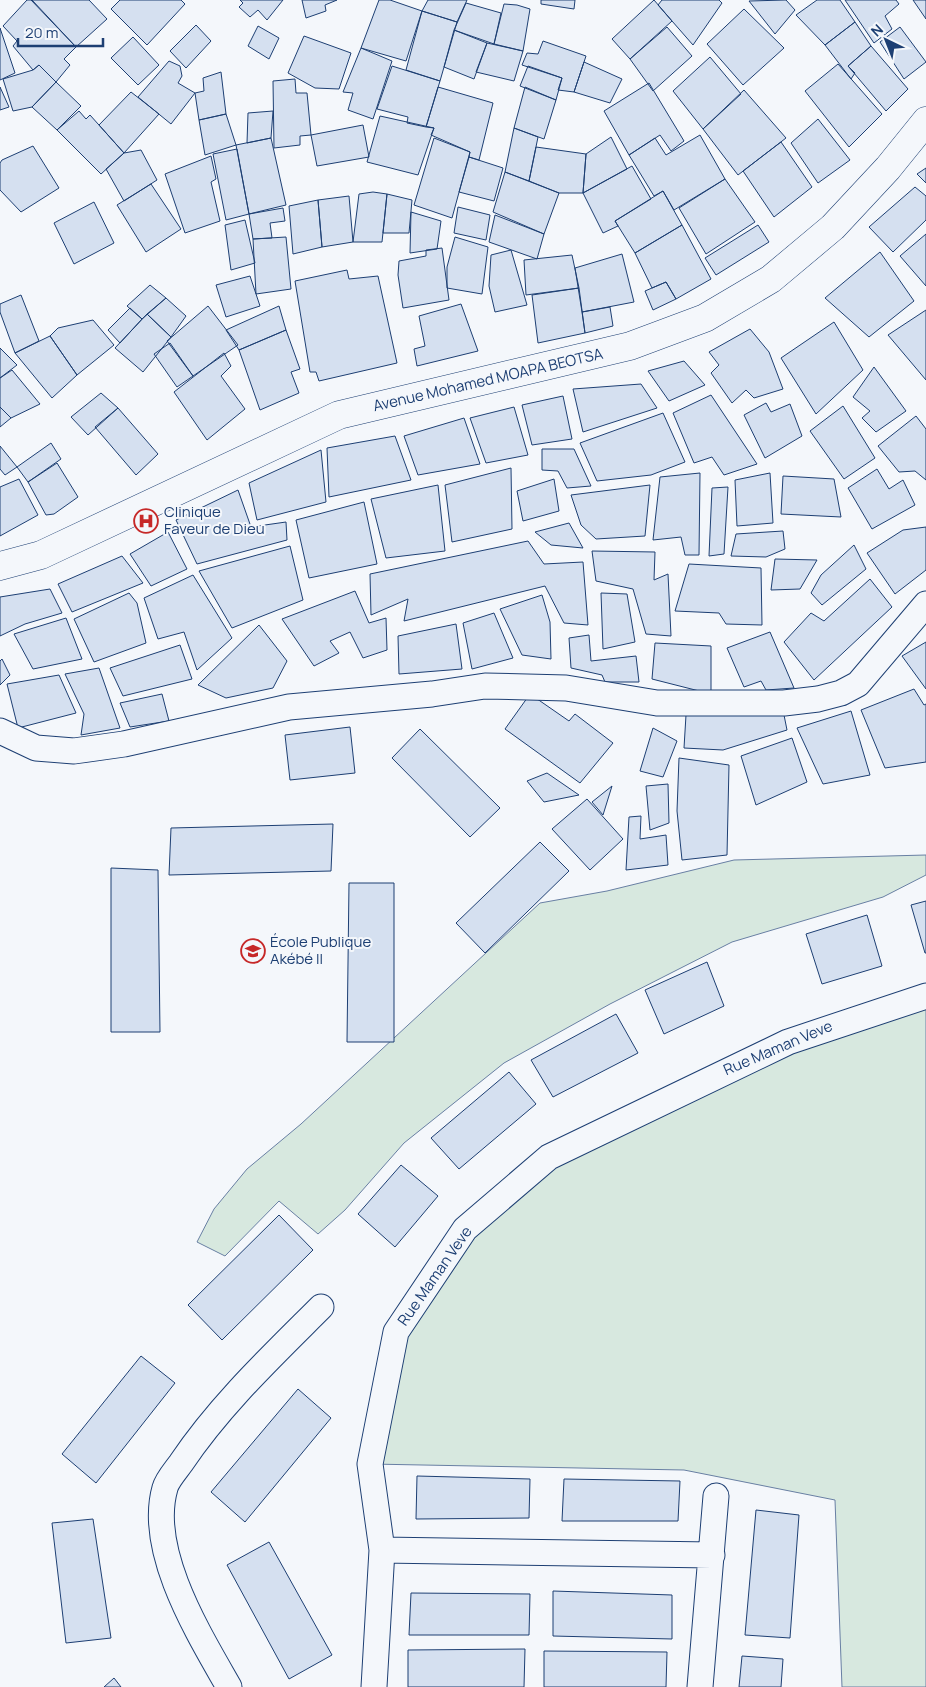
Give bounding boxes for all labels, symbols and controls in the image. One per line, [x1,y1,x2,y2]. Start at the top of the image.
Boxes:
scale bar [18,15,102,47]
north arrow [861,15,911,65]
text: N [867,20,887,41]
text: 20 m [25,22,58,43]
street label: Avenue Mohamed MOAPA BEOTSA [371,343,605,416]
place label: Clinique Faveur de Dieu [164,501,265,539]
hospital icon: Clinique Faveur de Dieu [133,508,159,534]
place label: École Publique Akébé II [270,931,371,969]
school or university icon: École Publique Akébé II [240,938,266,964]
street label: Rue Maman Veve [720,1015,836,1080]
street label: Rue Maman Veve [393,1222,477,1330]

